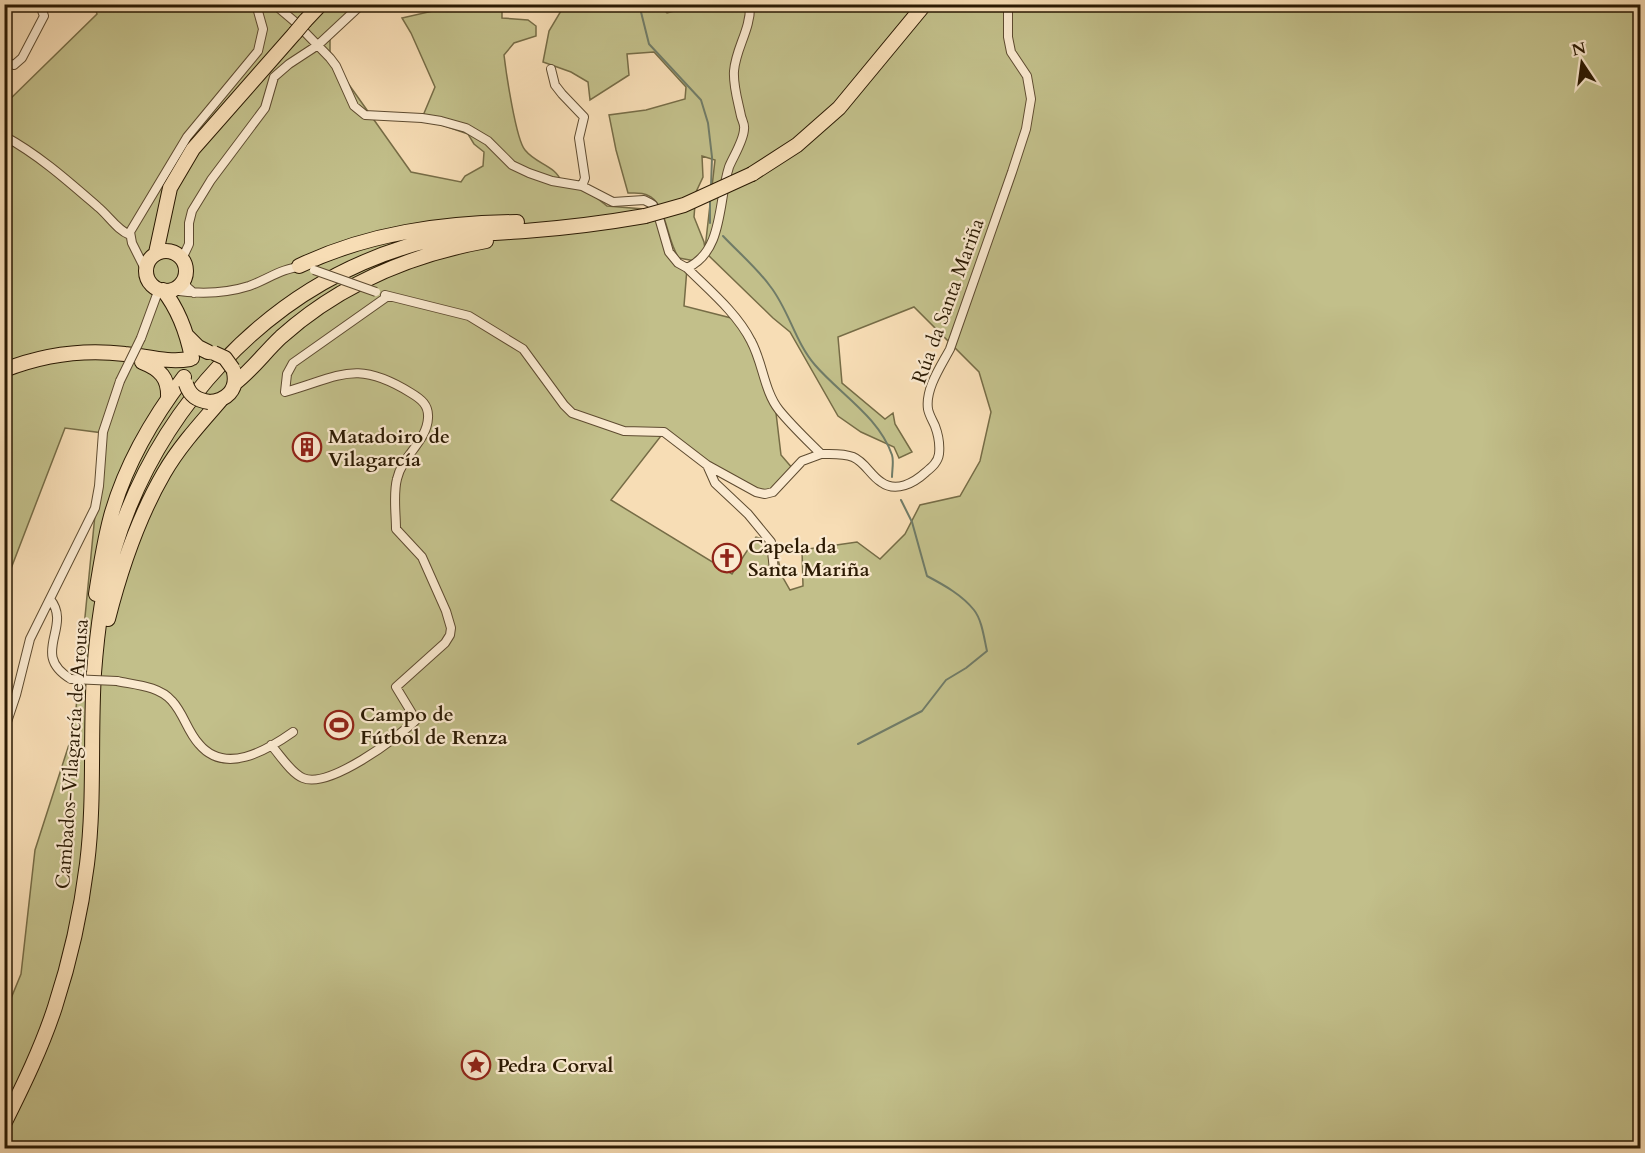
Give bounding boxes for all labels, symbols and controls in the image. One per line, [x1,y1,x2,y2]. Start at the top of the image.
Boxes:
north arrow [1552,33,1612,93]
text: N [1570,37,1588,62]
street label: Rúa da Santa Mariña [906,214,991,387]
place label: Matadoiro de Vilagarcía [328,423,450,473]
building icon: Matadoiro de Vilagarcía [291,431,323,463]
place label: Capela da Santa Mariña [748,533,870,583]
church icon: Capela da Santa Mariña [711,542,743,574]
street label: Cambados-Vilagarcía de Arousa [49,618,95,890]
place label: Campo de Fútbol de Renza [360,701,508,751]
sports icon: Campo de Fútbol de Renza [323,709,355,741]
place icon: Pedra Corval [460,1049,492,1081]
place label: Pedra Corval [497,1052,614,1079]

